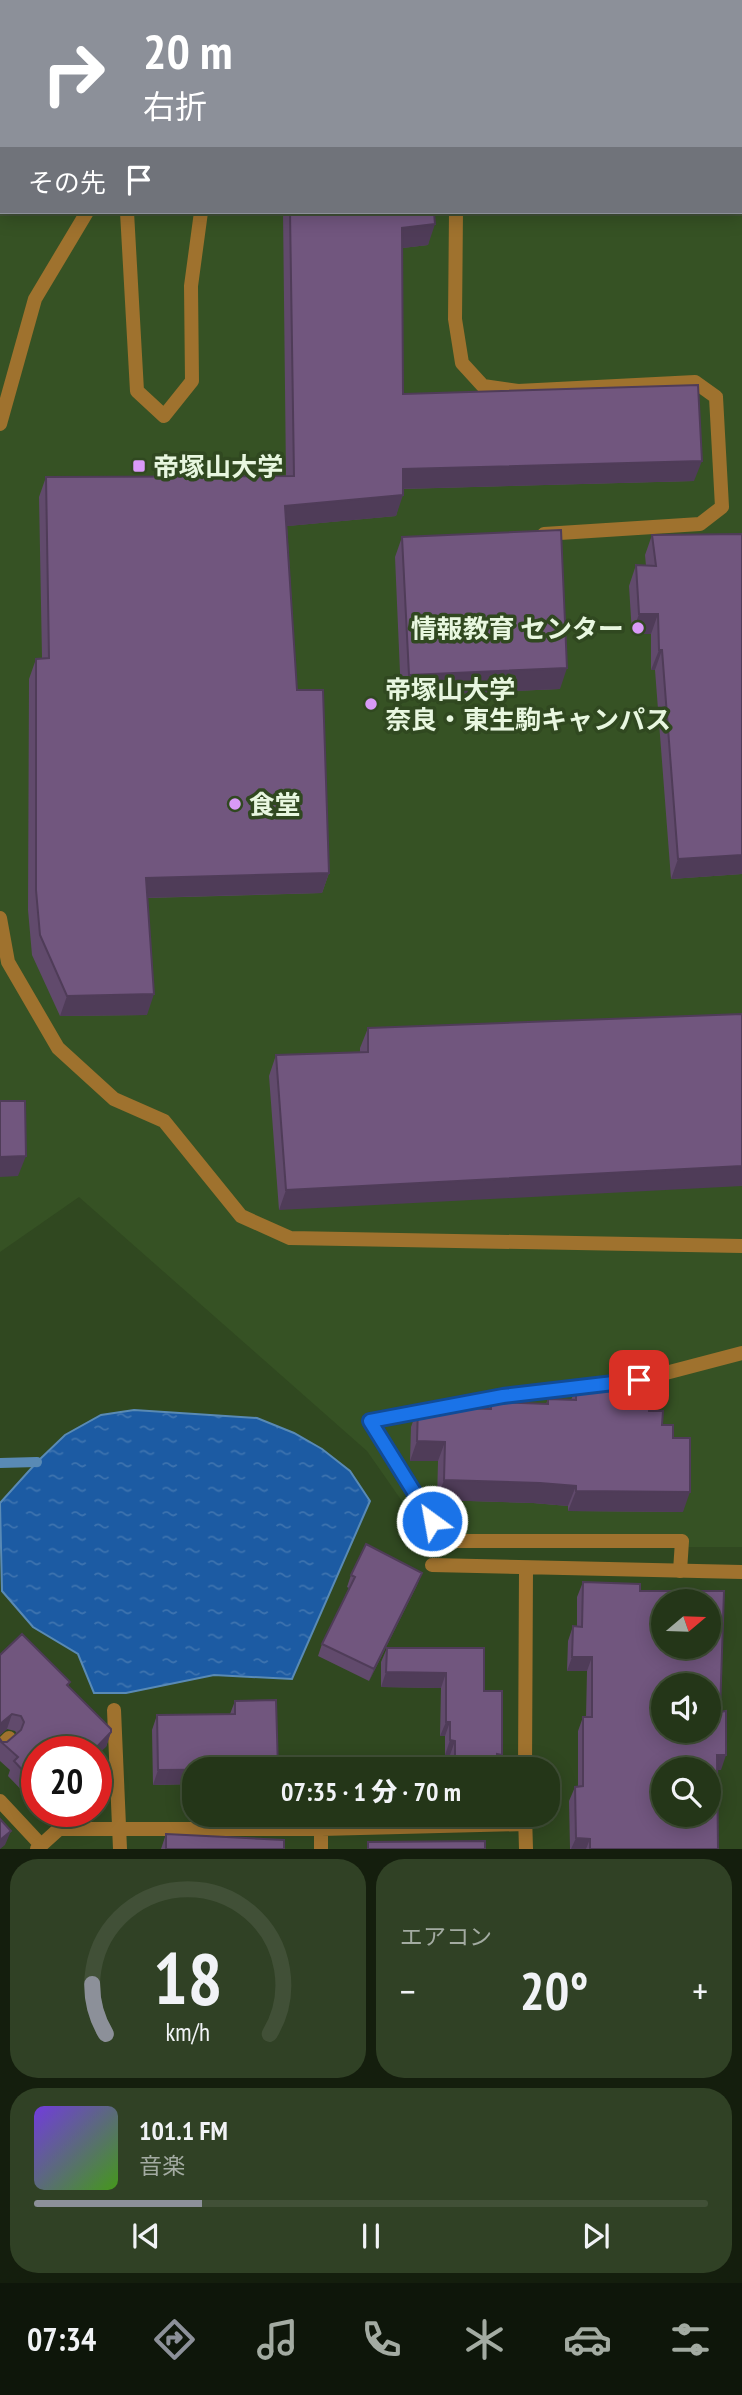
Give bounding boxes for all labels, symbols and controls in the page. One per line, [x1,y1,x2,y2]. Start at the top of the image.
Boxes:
text: 20 m [143,19,232,83]
icon: right [28,28,119,119]
text: 右折 [143,85,207,127]
icon: arrive [120,161,158,199]
text: その先 [28,166,106,199]
place label: 帝塚山大学 [153,450,283,483]
marker: 帝塚山大学 [131,458,147,474]
place label: 情報教育 センター [411,612,624,645]
marker: 情報教育 センター [630,620,646,636]
place label: 帝塚山大学 奈良・東生駒キャンパス [385,673,671,736]
marker: 帝塚山大学 奈良・東生駒キャンパス [363,696,379,712]
place label: 食堂 [249,788,301,821]
marker: 食堂 [227,796,243,812]
pin [609,1350,669,1410]
icon: arrive [620,1361,658,1399]
position arrow [395,1484,469,1558]
north arrow [651,1589,721,1659]
map controls [651,1589,721,1827]
button: sound [651,1673,721,1743]
speed limit sign: 20 [21,1736,112,1827]
button: search [651,1757,721,1827]
text: 07:35 · 1 分 · 70 m [281,1775,461,1808]
text: エアコン [400,1922,492,1951]
text: 18 [153,1931,223,2025]
text: 20° [520,1957,588,2024]
text: − [400,1966,416,2015]
text: + [692,1966,708,2015]
text: km/h [166,2016,210,2048]
text: 101.1 FM [139,2114,228,2147]
text: 音楽 [139,2151,185,2180]
icon: previous [127,2217,165,2255]
icon: pause [352,2217,390,2255]
icon: next [577,2217,615,2255]
icon: directions [150,2315,199,2364]
icon: music [253,2315,302,2364]
icon: phone [357,2315,406,2364]
icon: climate [460,2315,509,2364]
icon: car [563,2315,612,2364]
icon: filters [666,2315,715,2364]
text: 07:34 [27,2318,96,2360]

